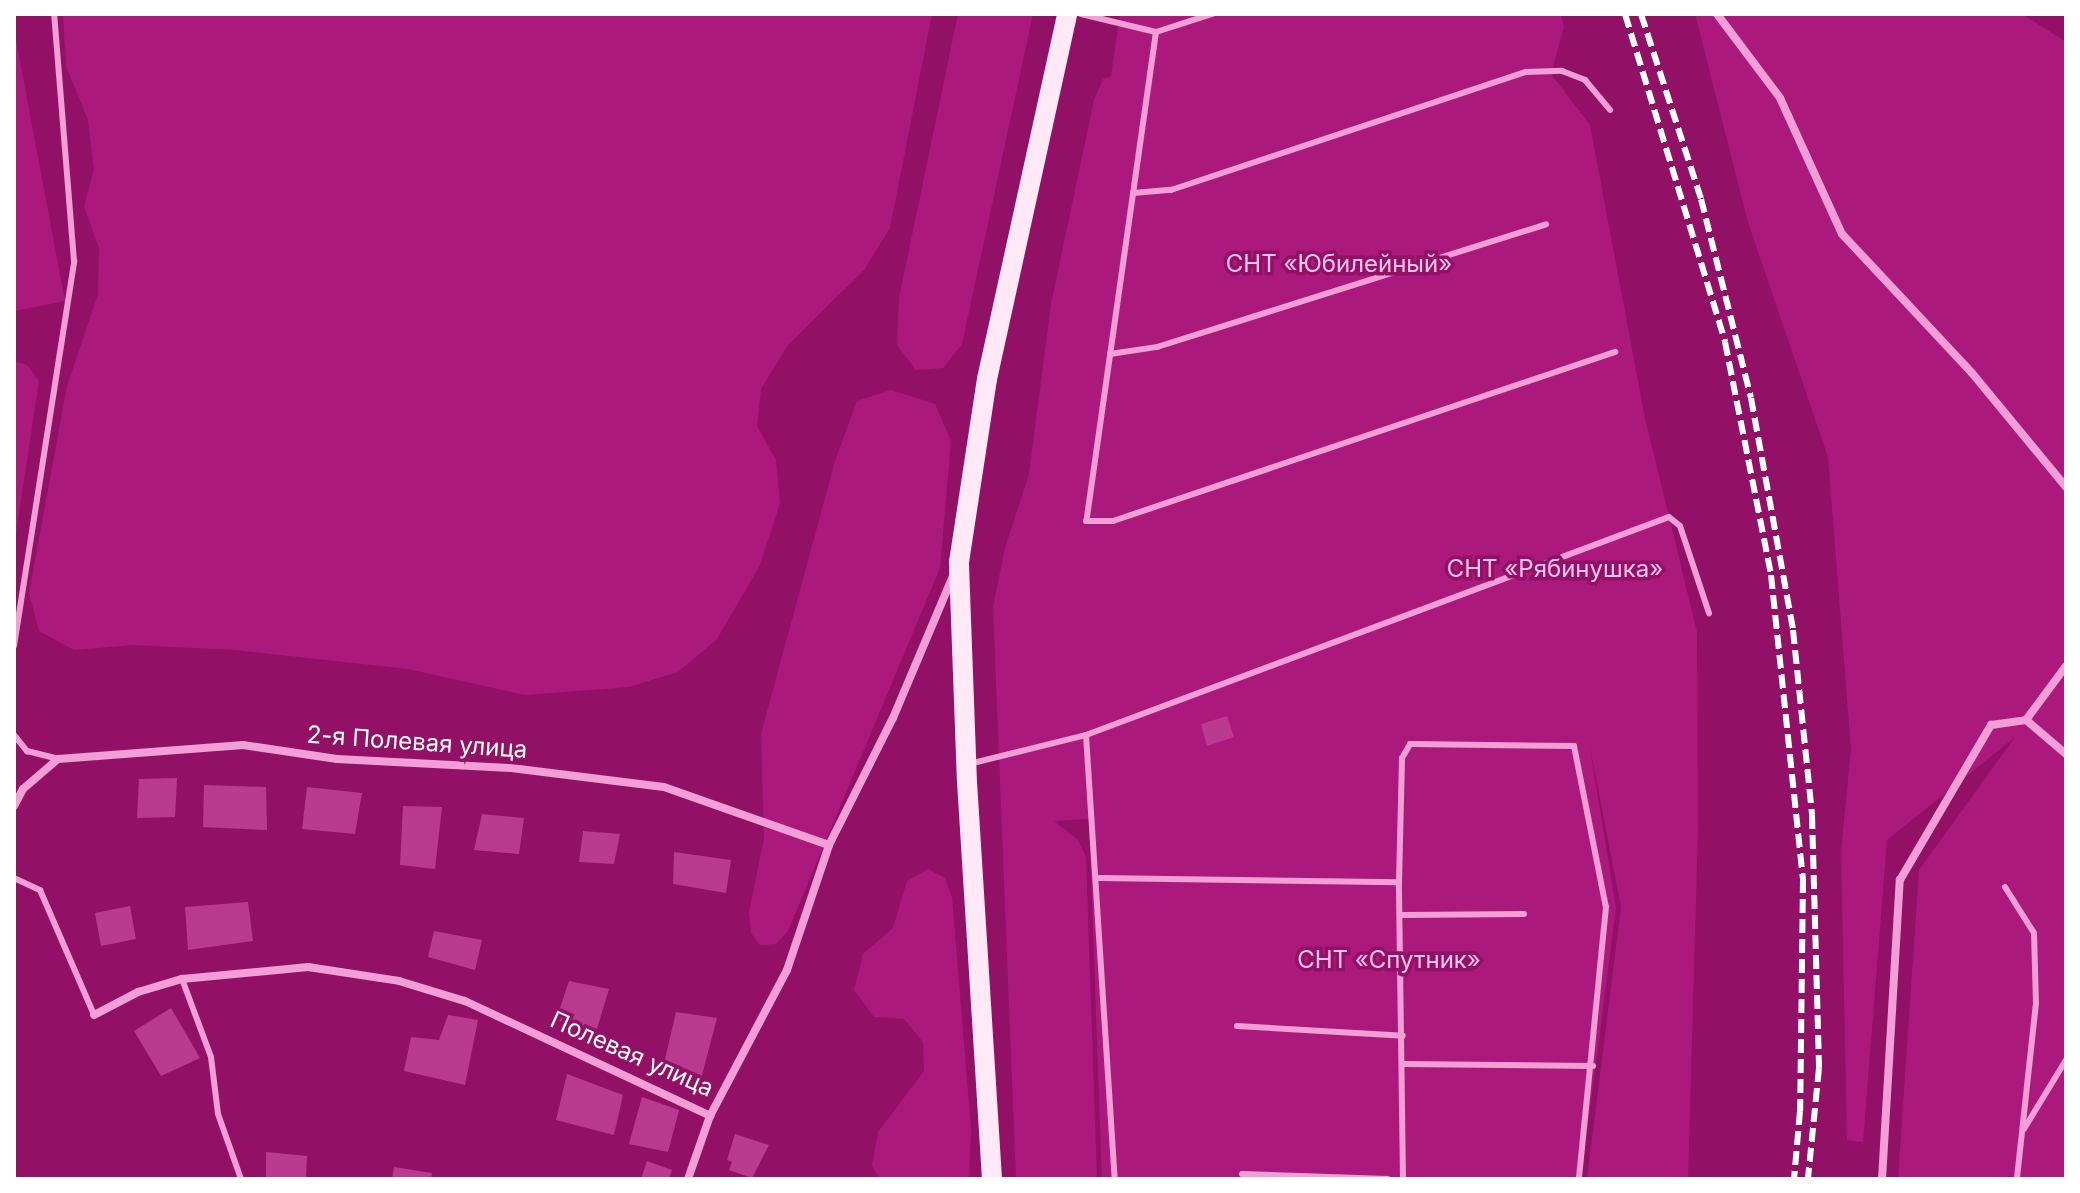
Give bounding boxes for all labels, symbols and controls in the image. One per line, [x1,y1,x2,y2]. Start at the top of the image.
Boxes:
park label: СНТ «Юбилейный» [1226,250,1452,278]
park label: СНТ «Рябинушка» [1447,555,1663,583]
street label: 2-я Полевая улица [306,720,528,764]
park label: СНТ «Спутник» [1297,946,1481,974]
street label: Полевая улица [546,1005,718,1103]

